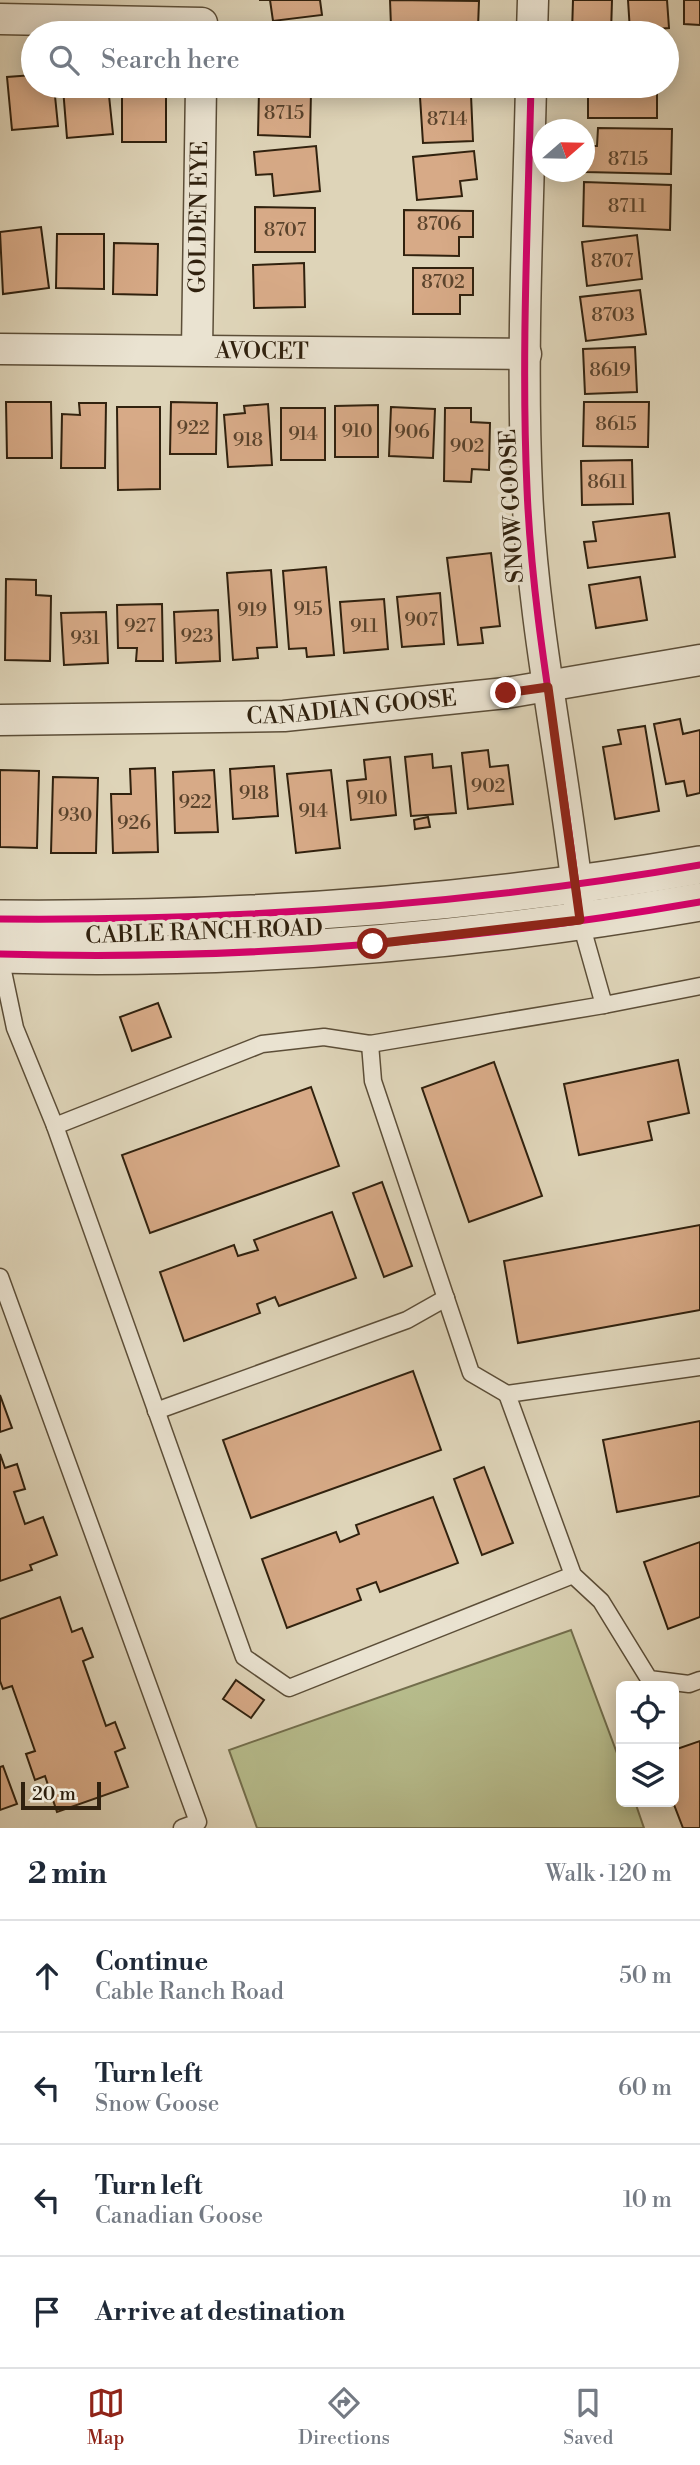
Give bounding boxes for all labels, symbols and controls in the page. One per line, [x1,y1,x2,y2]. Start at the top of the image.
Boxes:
search box [21,21,679,98]
icon: search [45,41,83,79]
text: Search here [101,44,240,76]
house number: 8715 [264,101,304,125]
house number: 8714 [427,107,467,131]
north arrow [532,119,595,182]
street label: GOLDEN EYE [184,140,214,294]
house number: 8715 [608,147,648,171]
house number: 8711 [608,194,646,218]
house number: 8706 [417,212,461,236]
house number: 8707 [264,218,307,242]
house number: 8707 [591,249,634,273]
house number: 8702 [421,270,465,294]
house number: 8703 [591,303,635,327]
street label: AVOCET [214,337,309,366]
house number: 8619 [589,358,631,382]
house number: 8615 [595,412,637,436]
house number: 922 [176,416,210,440]
house number: 910 [341,419,373,443]
house number: 906 [394,420,430,444]
house number: 914 [288,422,318,446]
house number: 918 [233,428,263,452]
street label: SNOW GOOSE [494,428,530,584]
house number: 902 [450,434,484,458]
house number: 8611 [587,470,627,494]
house number: 915 [293,597,323,621]
house number: 919 [237,598,267,622]
house number: 907 [404,608,438,632]
house number: 927 [124,614,156,638]
house number: 911 [350,614,378,638]
house number: 923 [181,624,213,648]
house number: 931 [70,626,100,650]
route end [490,677,521,708]
street label: CANADIAN GOOSE [246,684,458,731]
house number: 902 [471,774,505,798]
house number: 918 [239,781,269,805]
house number: 910 [356,786,388,810]
house number: 922 [178,790,212,814]
house number: 914 [298,799,328,823]
house number: 930 [58,803,92,827]
house number: 926 [117,811,151,835]
street label: CABLE RANCH ROAD [85,914,323,950]
route start [357,928,388,959]
map controls [616,1681,679,1807]
button: locate [616,1681,679,1744]
button: layers [616,1744,679,1807]
scale bar [21,1779,102,1811]
text: 20 m [32,1782,76,1806]
text: 2 min [28,1855,107,1893]
text: Walk · 120 m [545,1860,672,1888]
text: Continue [95,1946,208,1978]
icon: ahead [28,1957,66,1995]
text: 50 m [619,1962,672,1990]
text: Cable Ranch Road [95,1978,284,2006]
text: Turn left [95,2058,203,2090]
icon: left [28,2069,66,2107]
text: 60 m [618,2074,672,2102]
text: Snow Goose [95,2090,219,2118]
text: Turn left [95,2170,203,2202]
icon: left [28,2181,66,2219]
text: 10 m [623,2186,672,2214]
text: Canadian Goose [95,2202,263,2230]
icon: arrive [28,2293,66,2331]
text: Arrive at destination [95,2296,345,2328]
tab: Map [87,2384,125,2450]
tab: Directions [298,2384,390,2450]
tab: Saved [563,2384,613,2450]

